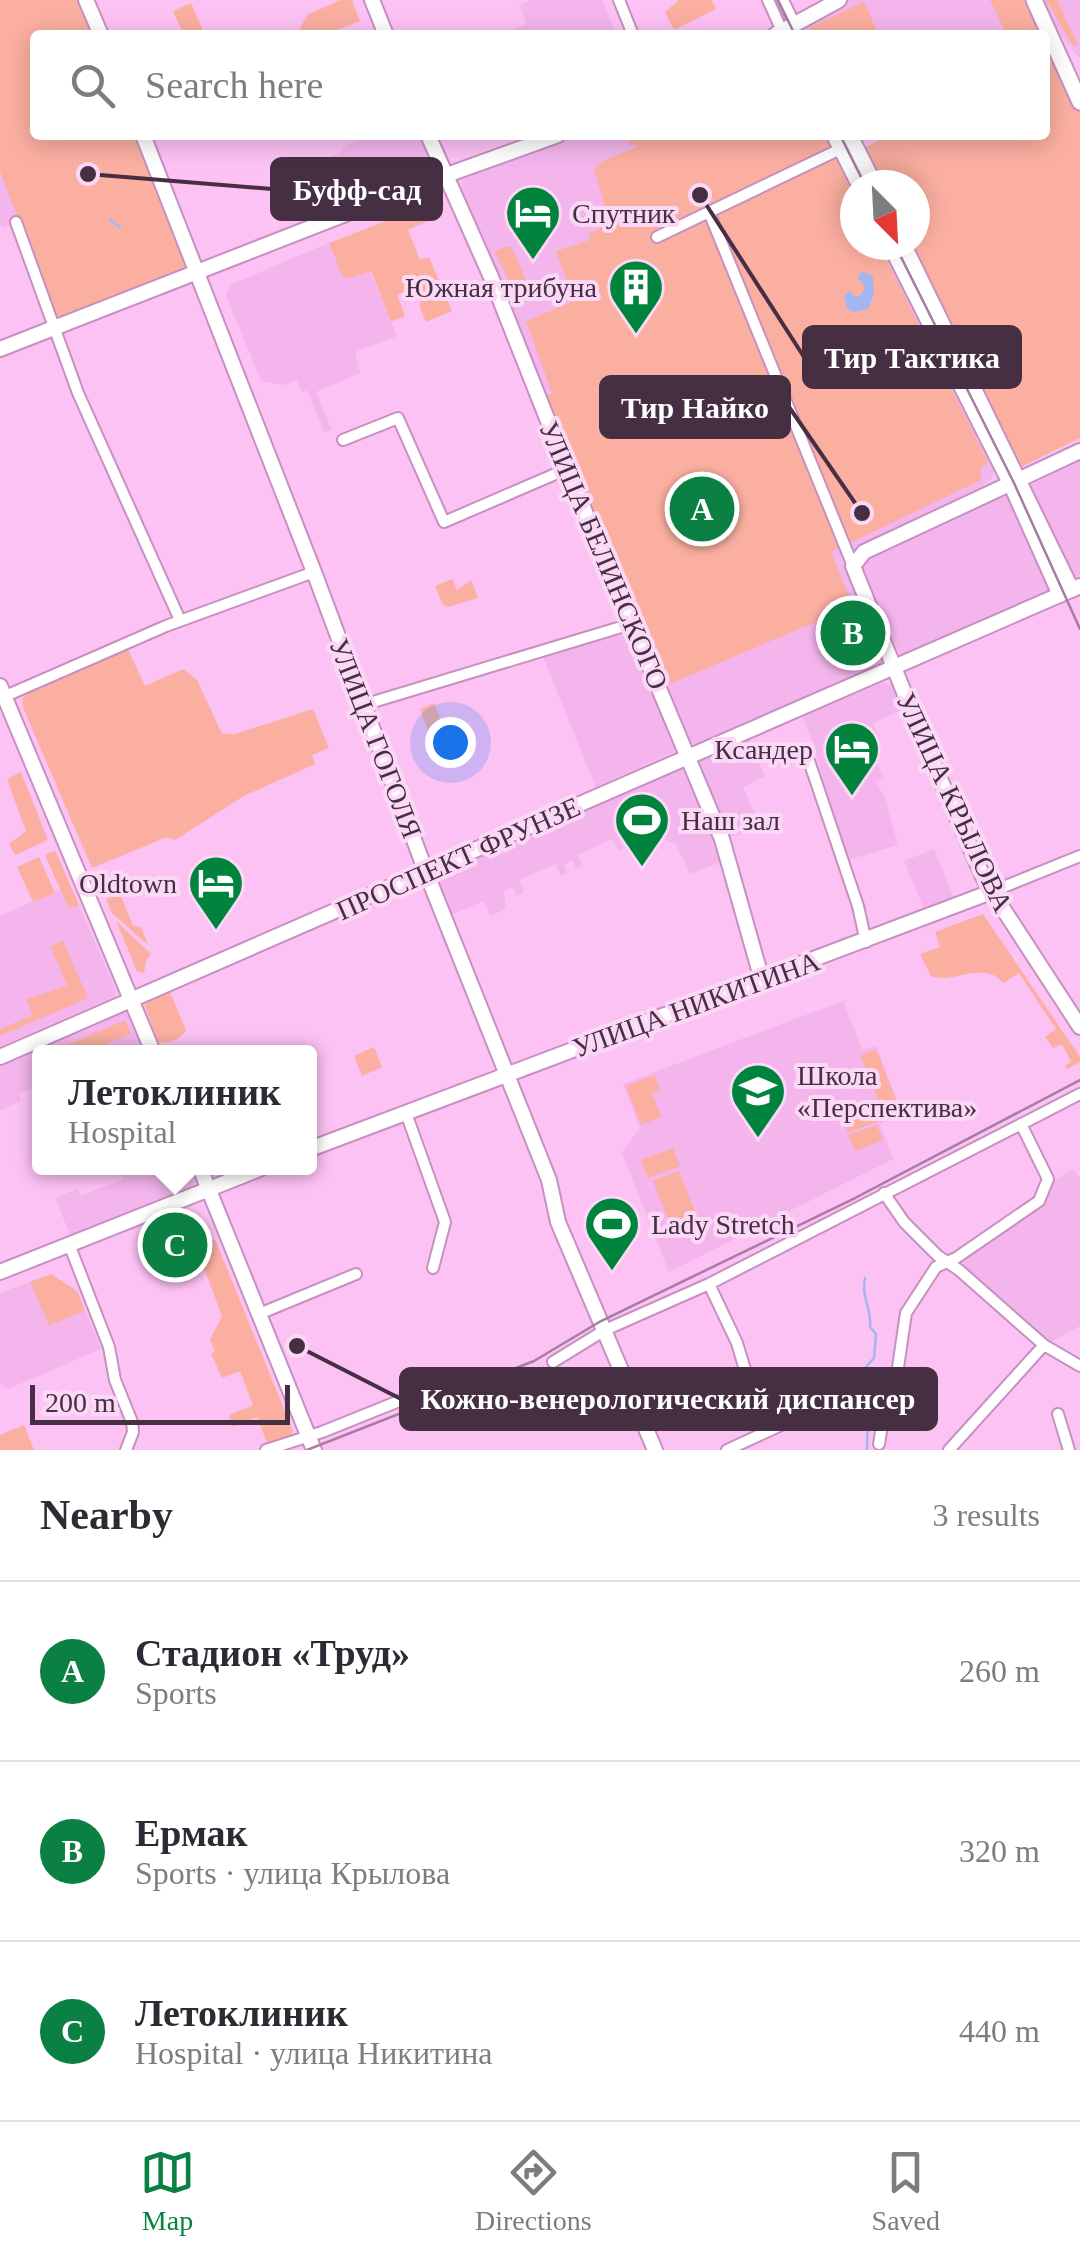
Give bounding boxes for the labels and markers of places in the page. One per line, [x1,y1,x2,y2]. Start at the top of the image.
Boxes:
callout: Буфф-сад [272,159,441,219]
hotel icon: Спутник [503,183,563,262]
place label: Спутник [572,198,676,229]
building icon: Южная трибуна [606,257,666,336]
place label: Южная трибуна [405,272,598,303]
callout: Тир Тактика [804,327,1020,387]
callout: Тир Найко [601,377,789,437]
pin: A [670,472,734,546]
pin: B [820,596,886,670]
hotel icon: Ксандер [822,719,882,798]
place label: Ксандер [714,734,813,765]
sports icon: Наш зал [612,790,672,869]
place label: Наш зал [681,805,780,836]
hotel icon: Oldtown [186,853,246,932]
place label: Oldtown [79,868,177,899]
place label: Школа «Перспектива» [797,1060,977,1123]
school or university icon: Школа «Перспектива» [728,1061,788,1140]
sports icon: Lady Stretch [582,1194,642,1273]
pin: C [142,1208,208,1282]
place label: Lady Stretch [651,1209,795,1240]
callout: Кожно-венерологический диспансер [401,1369,936,1429]

